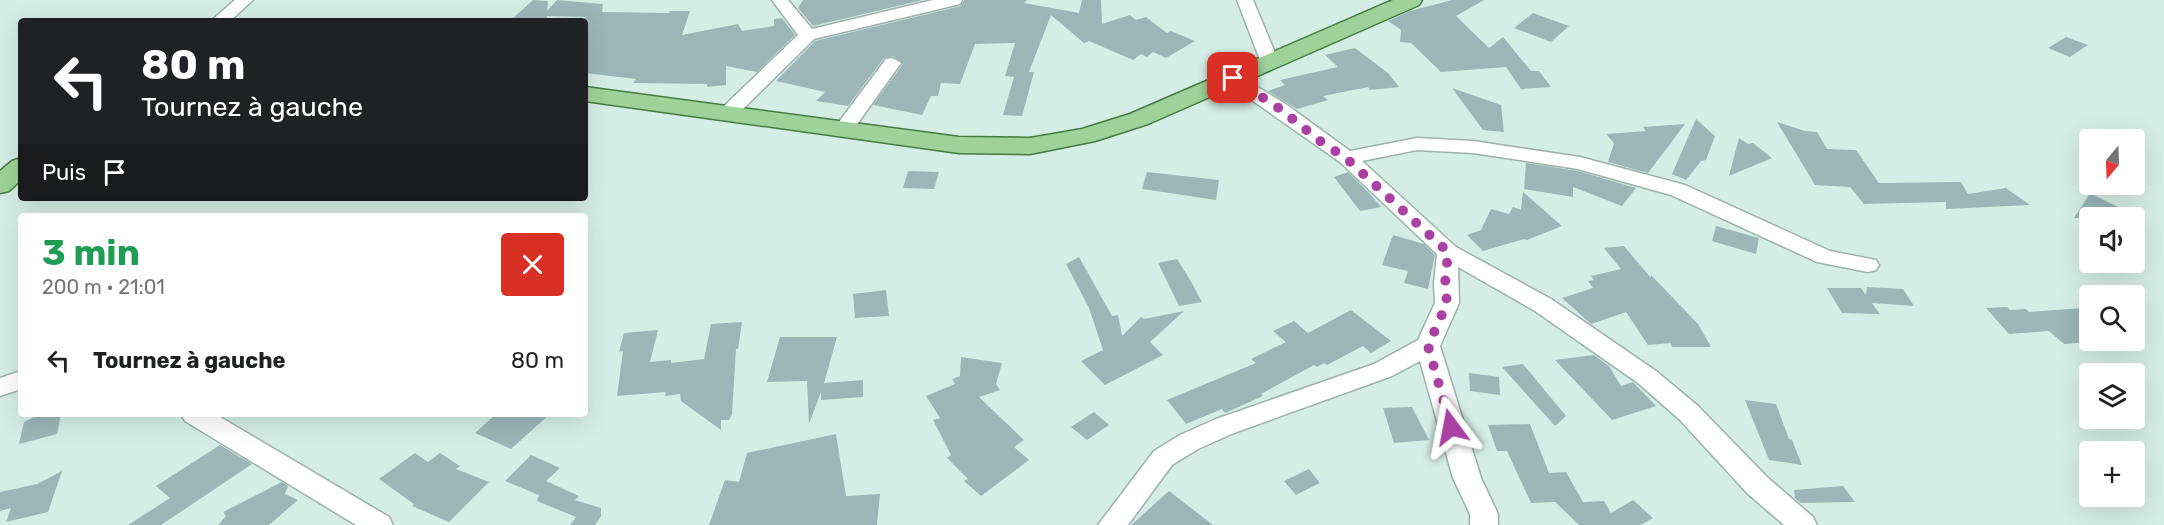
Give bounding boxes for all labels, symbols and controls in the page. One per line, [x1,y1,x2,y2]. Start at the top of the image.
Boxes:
text: 80 m [141,40,245,90]
icon: left [42,42,120,120]
pin [1207,52,1258,103]
icon: arrive [1216,61,1249,94]
text: Tournez à gauche [141,91,363,123]
north arrow [2079,129,2145,195]
map controls [2079,129,2145,507]
icon: arrive [98,156,131,189]
text: Puis [42,159,86,186]
button: sound [2079,207,2145,273]
text: 3 min [42,231,140,274]
button: close [501,233,564,296]
text: 200 m · 21:01 [42,275,165,299]
button: search [2079,285,2145,351]
icon: left [42,344,75,377]
text: Tournez à gauche [93,347,286,374]
text: 80 m [511,347,564,374]
button: layers [2079,363,2145,429]
position arrow [1419,395,1483,459]
button: + [2079,441,2145,507]

